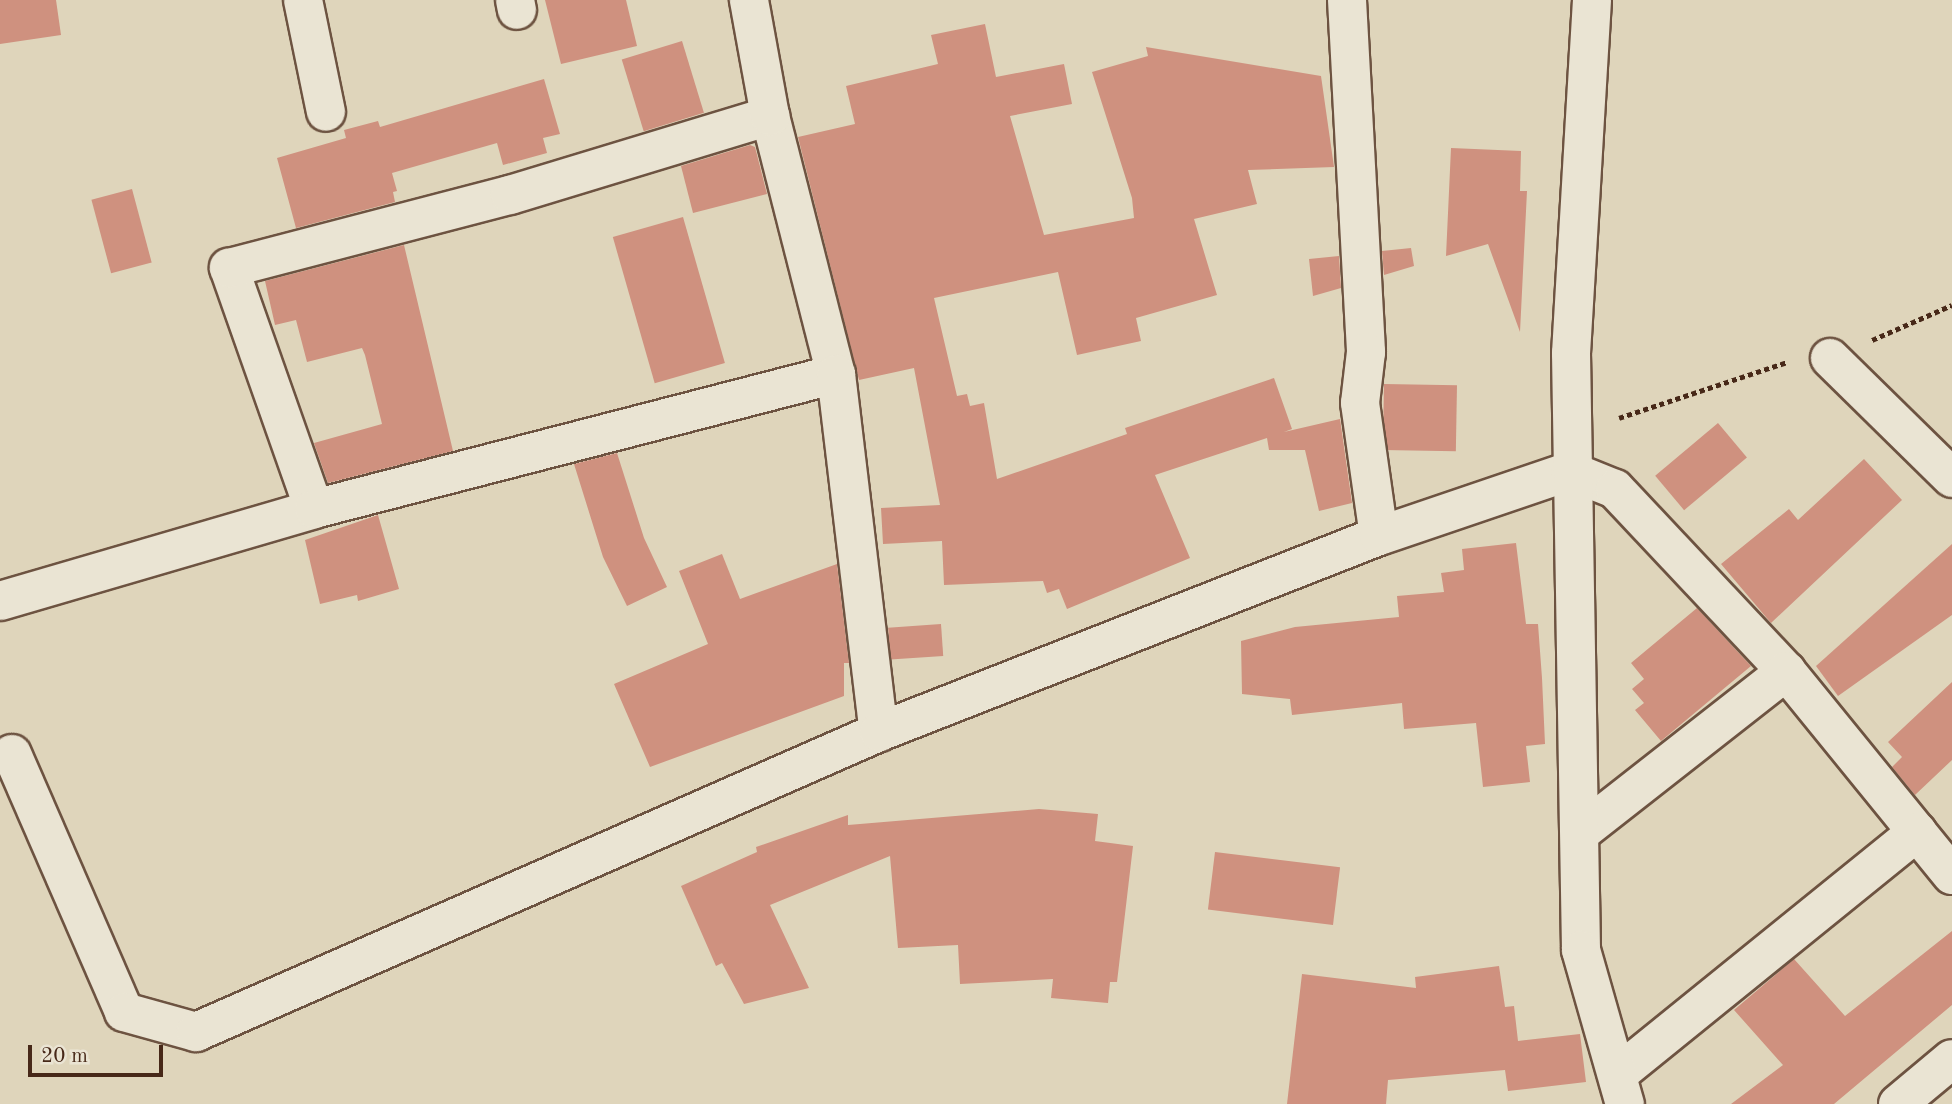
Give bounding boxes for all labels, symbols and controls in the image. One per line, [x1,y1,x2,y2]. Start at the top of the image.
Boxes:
scale bar [32,1030,166,1074]
text: 20 m [41,1046,88,1067]

